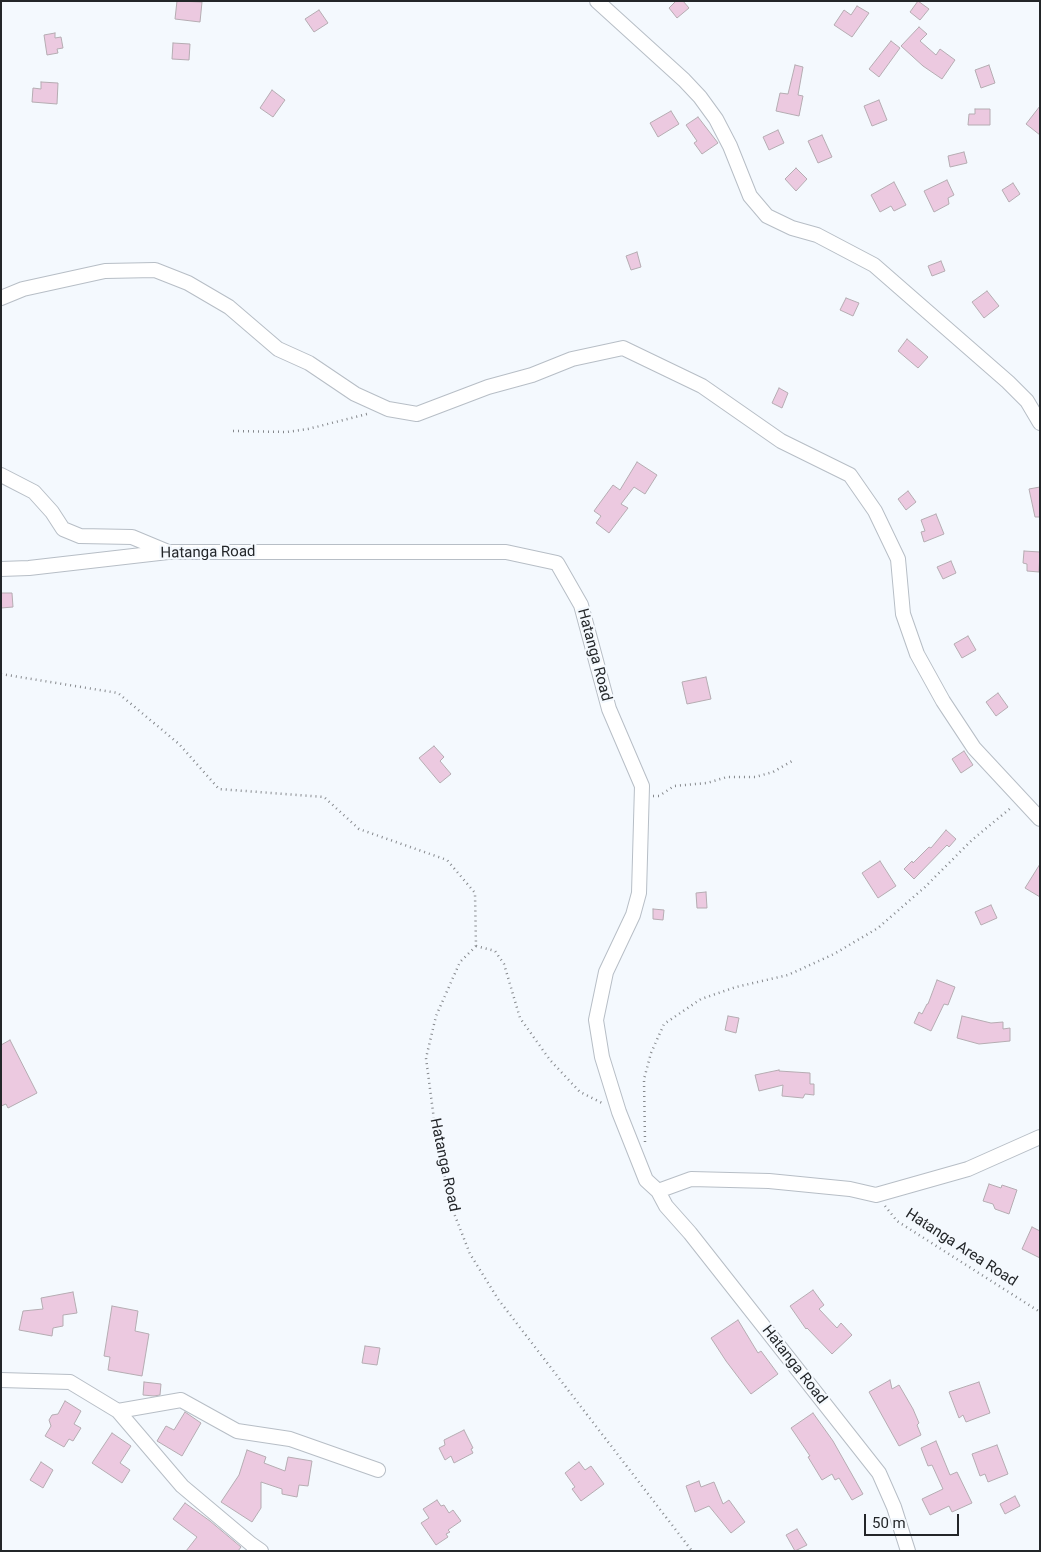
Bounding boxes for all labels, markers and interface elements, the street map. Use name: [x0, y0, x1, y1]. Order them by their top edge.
street label: Hatanga Road: [160, 543, 256, 563]
street label: Hatanga Road: [573, 607, 615, 703]
street label: Hatanga Road: [425, 1117, 463, 1213]
street label: Hatanga Area Road: [902, 1205, 1020, 1291]
street label: Hatanga Road: [758, 1322, 830, 1408]
scale bar: [866, 1504, 961, 1536]
text: 50 m: [872, 1514, 906, 1532]

